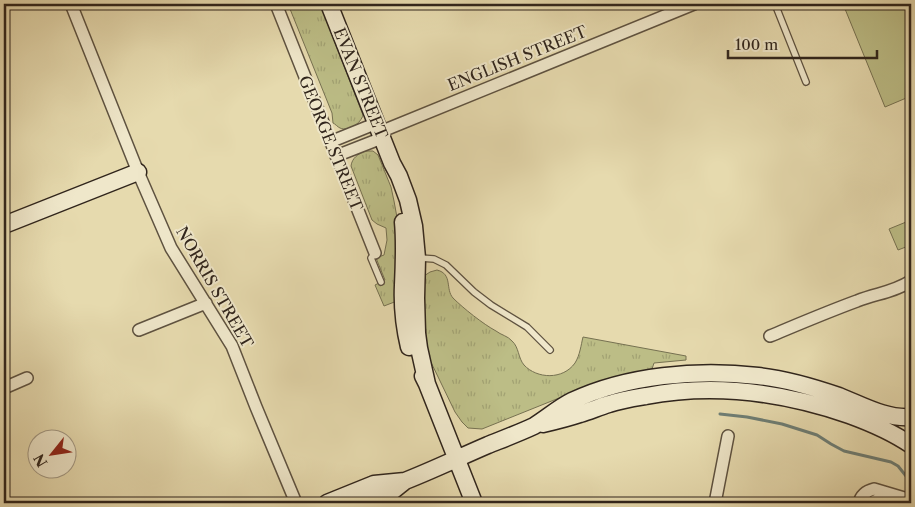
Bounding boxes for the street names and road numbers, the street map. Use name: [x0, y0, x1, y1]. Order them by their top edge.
street label: ENGLISH STREET: [444, 21, 590, 95]
street label: EVAN STREET: [330, 25, 392, 141]
street label: GEORGE STREET: [295, 72, 367, 214]
street label: NORRIS STREET: [172, 223, 258, 351]

